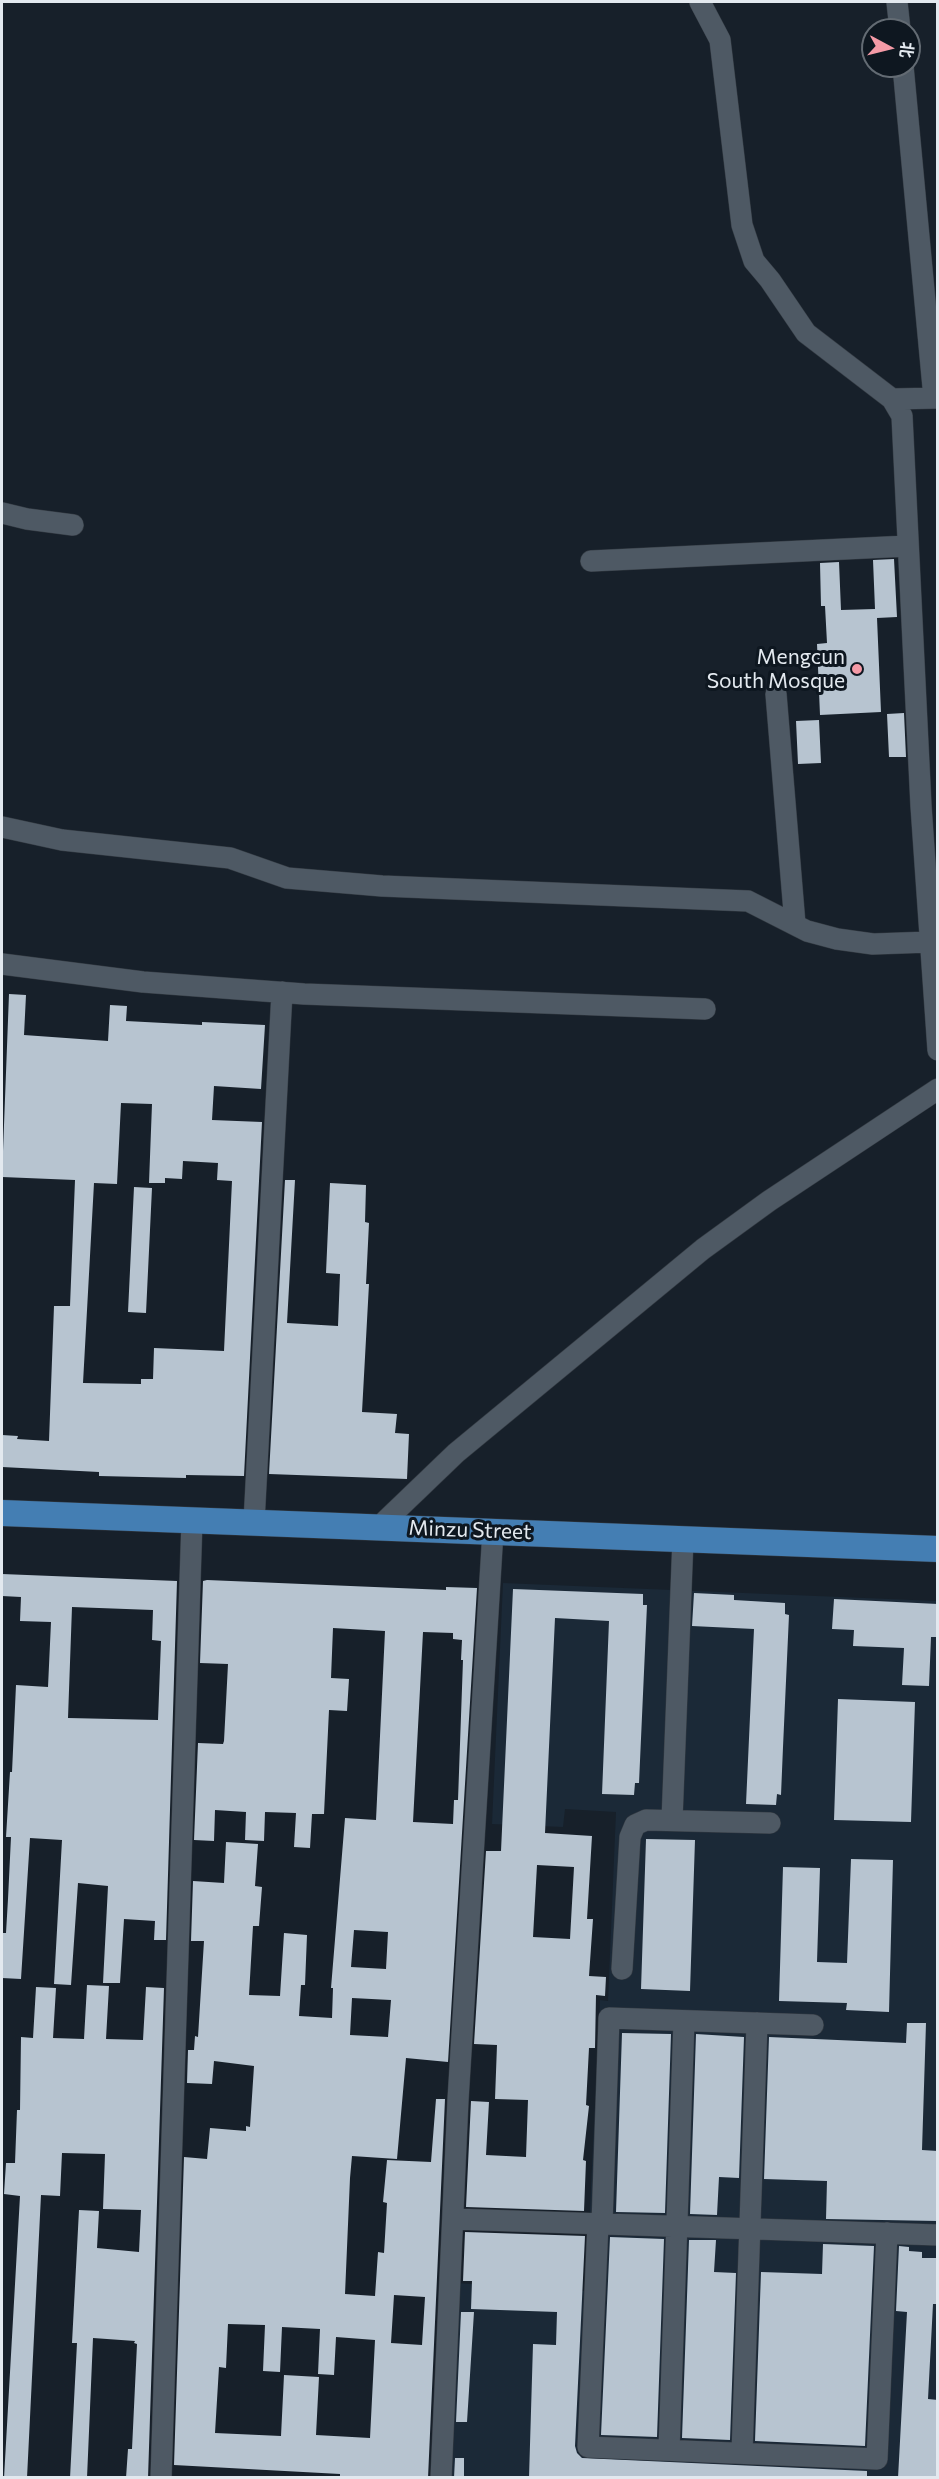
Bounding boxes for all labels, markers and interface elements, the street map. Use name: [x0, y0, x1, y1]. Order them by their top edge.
north arrow: [861, 18, 921, 78]
text: 北: [897, 41, 918, 59]
place label: Mengcun South Mosque: [707, 644, 845, 694]
marker: Mengcun South Mosque: [850, 662, 864, 676]
street label: Minzu Street: [408, 1515, 532, 1545]

